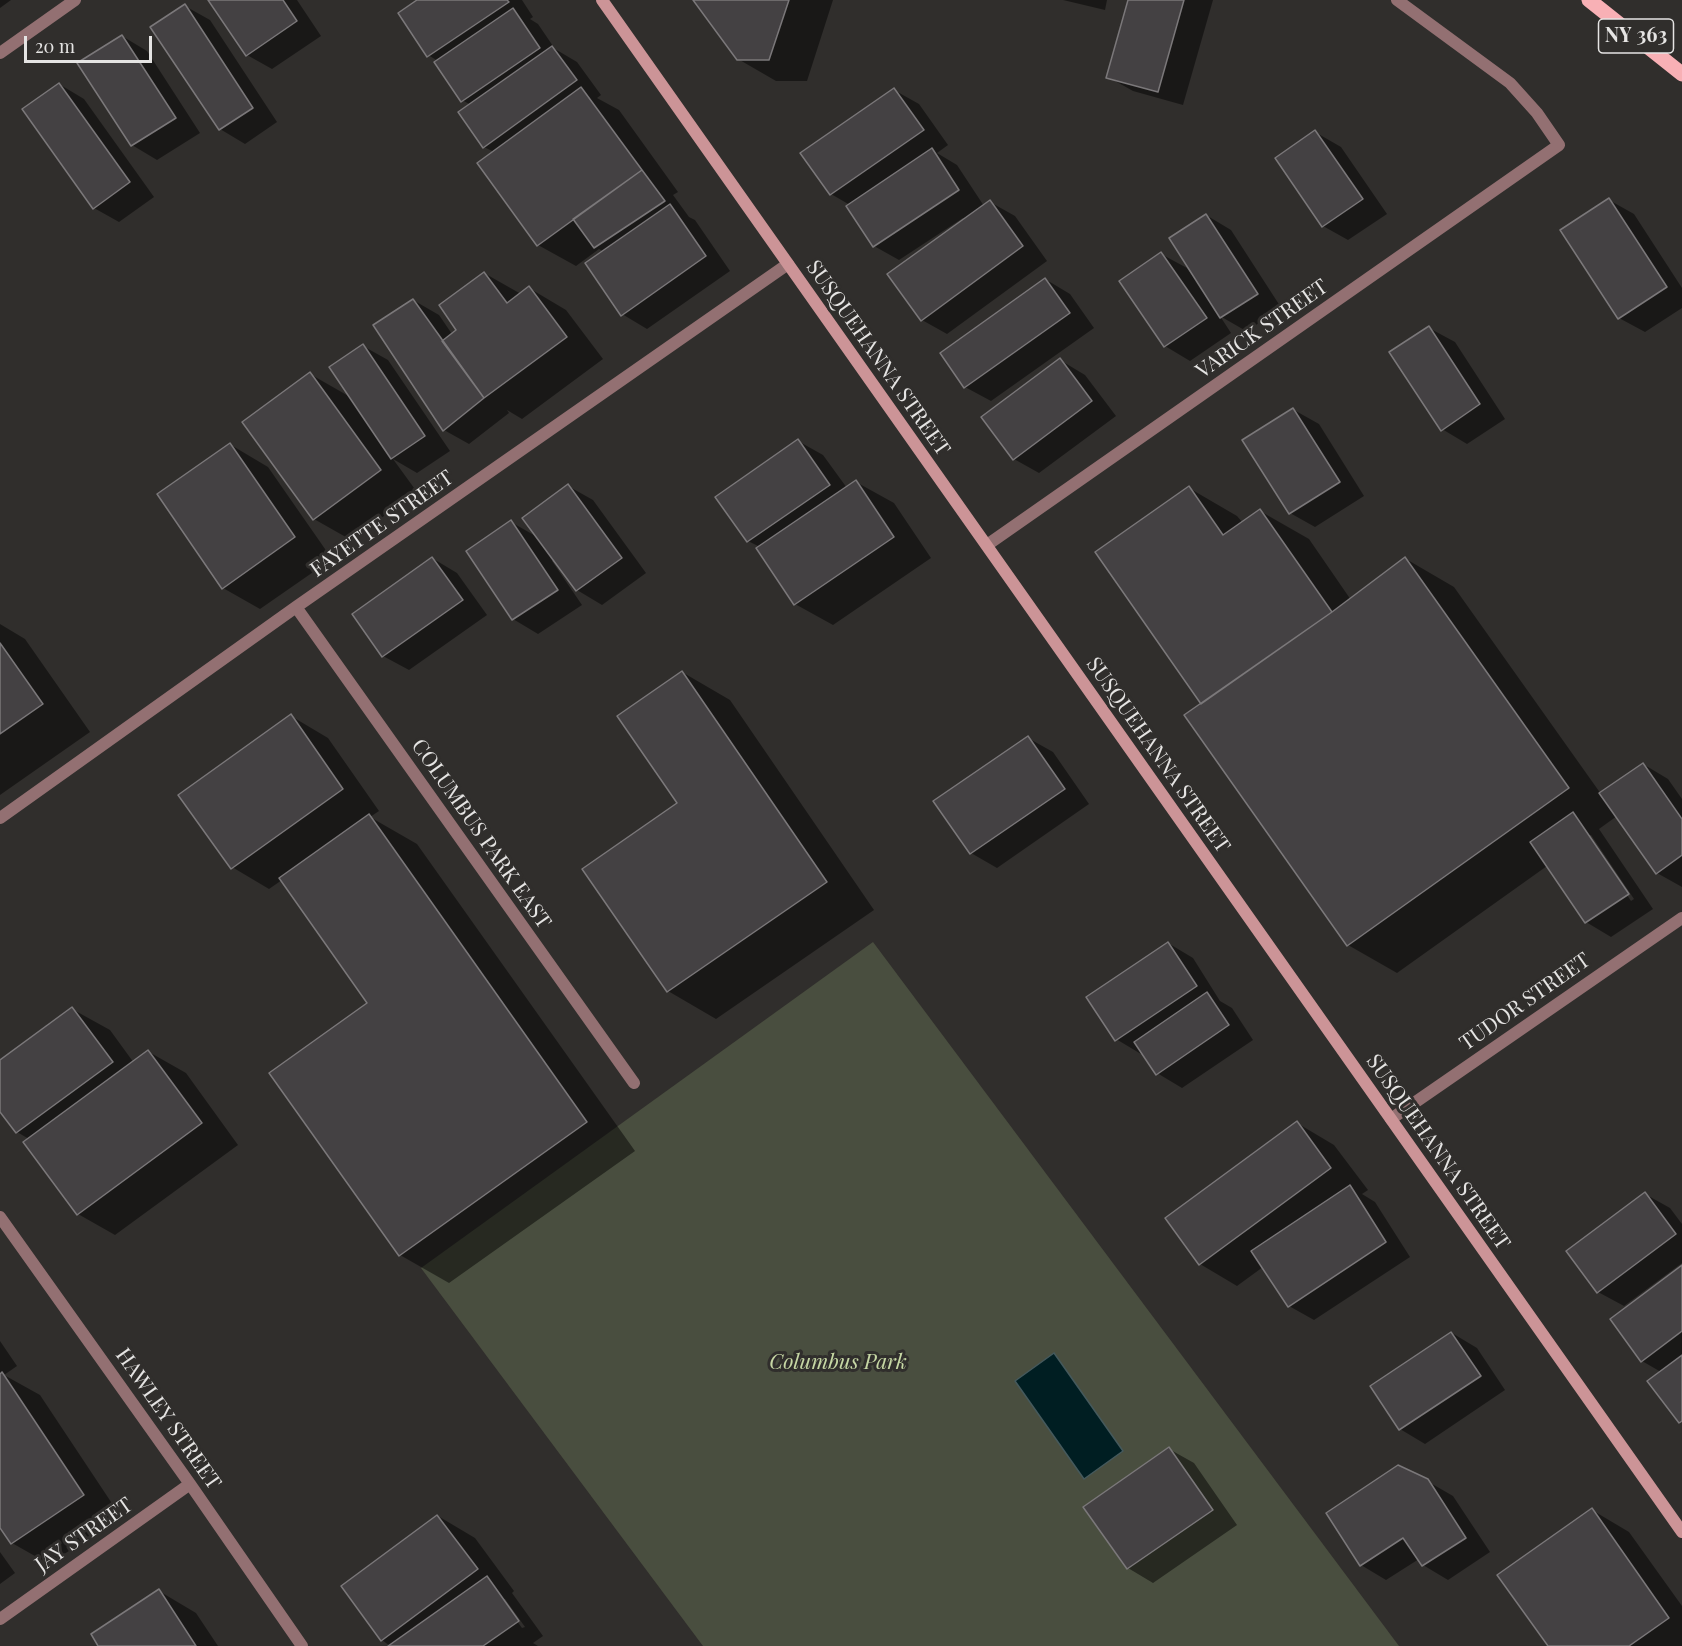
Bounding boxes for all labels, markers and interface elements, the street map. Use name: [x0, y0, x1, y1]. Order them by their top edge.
road number: NY 363: [1598, 19, 1674, 53]
scale bar: [27, 24, 154, 62]
text: 20 m: [35, 34, 75, 58]
street label: SUSQUEHANNA STREET: [801, 255, 955, 461]
street label: VARICK STREET: [1191, 274, 1333, 384]
street label: FAYETTE STREET: [306, 465, 458, 583]
street label: SUSQUEHANNA STREET: [1081, 652, 1235, 858]
street label: COLUMBUS PARK EAST: [406, 734, 556, 934]
street label: TUDOR STREET: [1455, 948, 1595, 1056]
street label: SUSQUEHANNA STREET: [1361, 1049, 1515, 1255]
street label: HAWLEY STREET: [110, 1344, 226, 1494]
park label: Columbus Park: [769, 1349, 907, 1375]
street label: JAY STREET: [30, 1492, 138, 1578]

